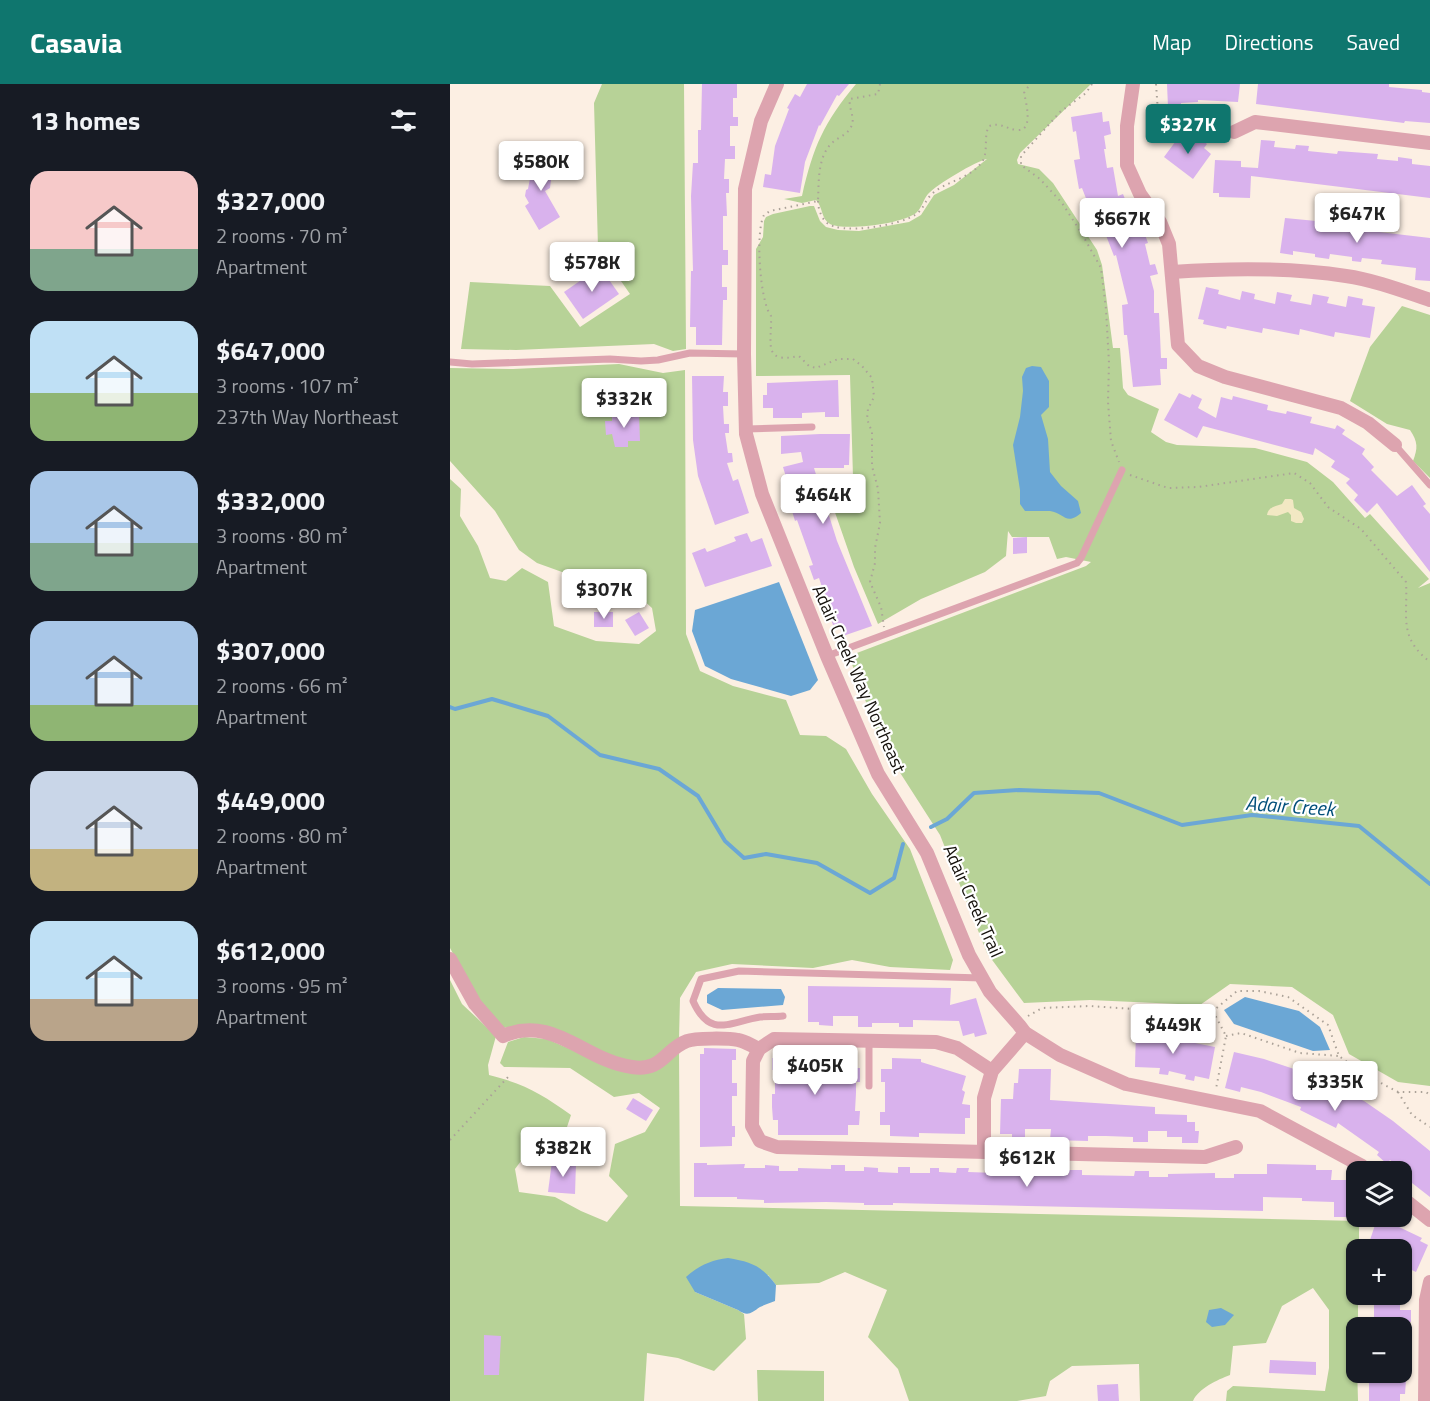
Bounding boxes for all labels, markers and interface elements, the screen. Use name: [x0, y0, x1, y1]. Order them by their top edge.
text: Casavia: [30, 21, 122, 64]
text: Map: [1152, 26, 1192, 58]
text: Directions: [1225, 26, 1314, 58]
text: Saved: [1347, 26, 1400, 58]
text: 13 homes: [30, 101, 140, 140]
icon: filters: [387, 104, 420, 137]
pin: $327K: [1146, 104, 1230, 155]
text: $327K: [1160, 108, 1216, 139]
pin: $580K: [499, 141, 583, 192]
text: $580K: [513, 145, 569, 176]
text: $327,000: [216, 181, 325, 220]
pin: $647K: [1315, 193, 1399, 244]
icon: home: [78, 195, 150, 267]
text: $647K: [1329, 197, 1385, 228]
pin: $667K: [1080, 198, 1164, 249]
text: $667K: [1094, 202, 1150, 233]
text: 2 rooms · 70 m²: [216, 220, 348, 251]
pin: $578K: [550, 242, 634, 293]
text: $578K: [564, 246, 620, 277]
text: Apartment: [216, 251, 307, 282]
text: $647,000: [216, 331, 325, 370]
icon: home: [78, 345, 150, 417]
text: 3 rooms · 107 m²: [216, 370, 359, 401]
pin: $332K: [582, 378, 666, 429]
text: $332K: [596, 382, 652, 413]
text: 237th Way Northeast: [216, 401, 398, 432]
pin: $464K: [781, 474, 865, 525]
text: $464K: [795, 478, 851, 509]
text: $332,000: [216, 481, 325, 520]
icon: home: [78, 495, 150, 567]
text: 3 rooms · 80 m²: [216, 520, 348, 551]
text: Apartment: [216, 551, 307, 582]
pin: $307K: [562, 569, 646, 620]
text: $307K: [576, 573, 632, 604]
street label: Adair Creek Way Northeast: [806, 580, 913, 778]
text: $307,000: [216, 631, 325, 670]
icon: home: [78, 645, 150, 717]
text: 2 rooms · 66 m²: [216, 670, 348, 701]
text: Apartment: [216, 701, 307, 732]
text: $449,000: [216, 781, 325, 820]
water label: Adair Creek: [1244, 787, 1338, 824]
icon: home: [78, 795, 150, 867]
text: 2 rooms · 80 m²: [216, 820, 348, 851]
street label: Adair Creek Trail: [936, 840, 1010, 962]
text: Apartment: [216, 851, 307, 882]
text: $612,000: [216, 931, 325, 970]
icon: home: [78, 945, 150, 1017]
text: 3 rooms · 95 m²: [216, 970, 348, 1001]
text: Apartment: [216, 1001, 307, 1032]
pin: $449K: [1131, 1004, 1215, 1055]
text: $449K: [1145, 1008, 1201, 1039]
pin: $405K: [773, 1045, 857, 1096]
text: $405K: [787, 1049, 843, 1080]
pin: $335K: [1293, 1061, 1377, 1112]
text: $335K: [1307, 1065, 1363, 1096]
pin: $382K: [521, 1127, 605, 1178]
text: $382K: [535, 1131, 591, 1162]
pin: $612K: [985, 1137, 1069, 1188]
text: $612K: [999, 1141, 1055, 1172]
map controls: [1346, 1161, 1412, 1383]
button: layers: [1346, 1161, 1412, 1227]
button: +: [1346, 1239, 1412, 1305]
button: −: [1346, 1317, 1412, 1383]

